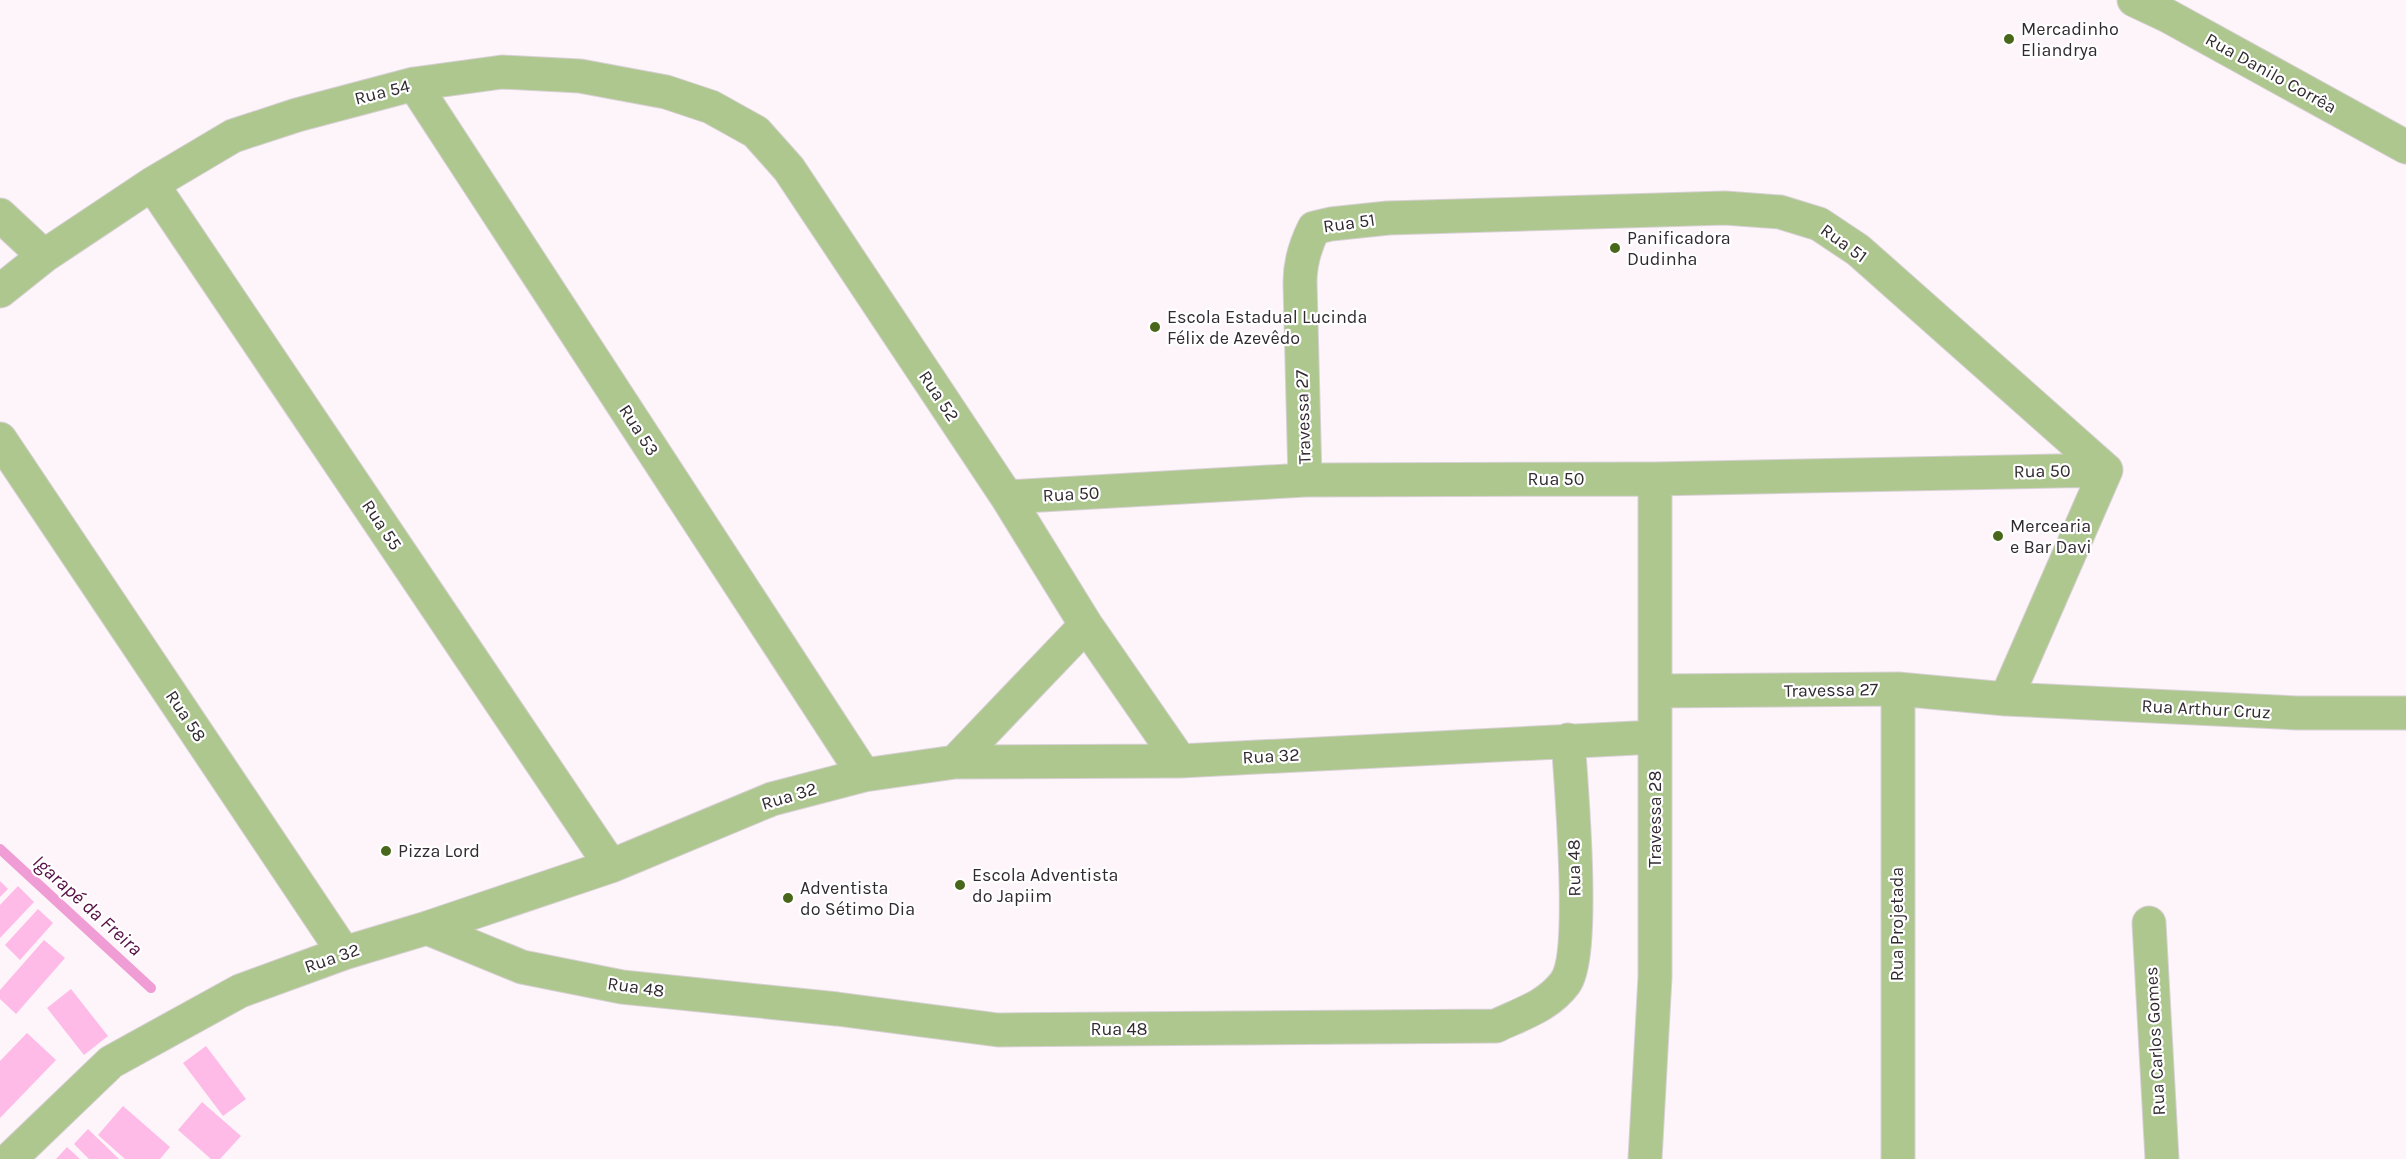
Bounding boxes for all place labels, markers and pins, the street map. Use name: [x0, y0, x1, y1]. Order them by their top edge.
place label: Mercadinho Eliandrya: [2021, 18, 2119, 61]
marker: Mercadinho Eliandrya: [2002, 32, 2016, 46]
place label: Panificadora Dudinha: [1627, 227, 1731, 270]
marker: Panificadora Dudinha: [1608, 241, 1622, 255]
place label: Escola Estadual Lucinda Félix de Azevêdo: [1167, 306, 1367, 349]
marker: Escola Estadual Lucinda Félix de Azevêdo: [1148, 320, 1162, 334]
place label: Mercearia e Bar Davi: [2010, 515, 2092, 558]
marker: Mercearia e Bar Davi: [1991, 529, 2005, 543]
place label: Pizza Lord: [398, 840, 480, 862]
marker: Pizza Lord: [379, 844, 393, 858]
place label: Escola Adventista do Japiim: [972, 864, 1118, 907]
place label: Adventista do Sétimo Dia: [800, 877, 915, 920]
marker: Escola Adventista do Japiim: [953, 878, 967, 892]
marker: Adventista do Sétimo Dia: [781, 891, 795, 905]

